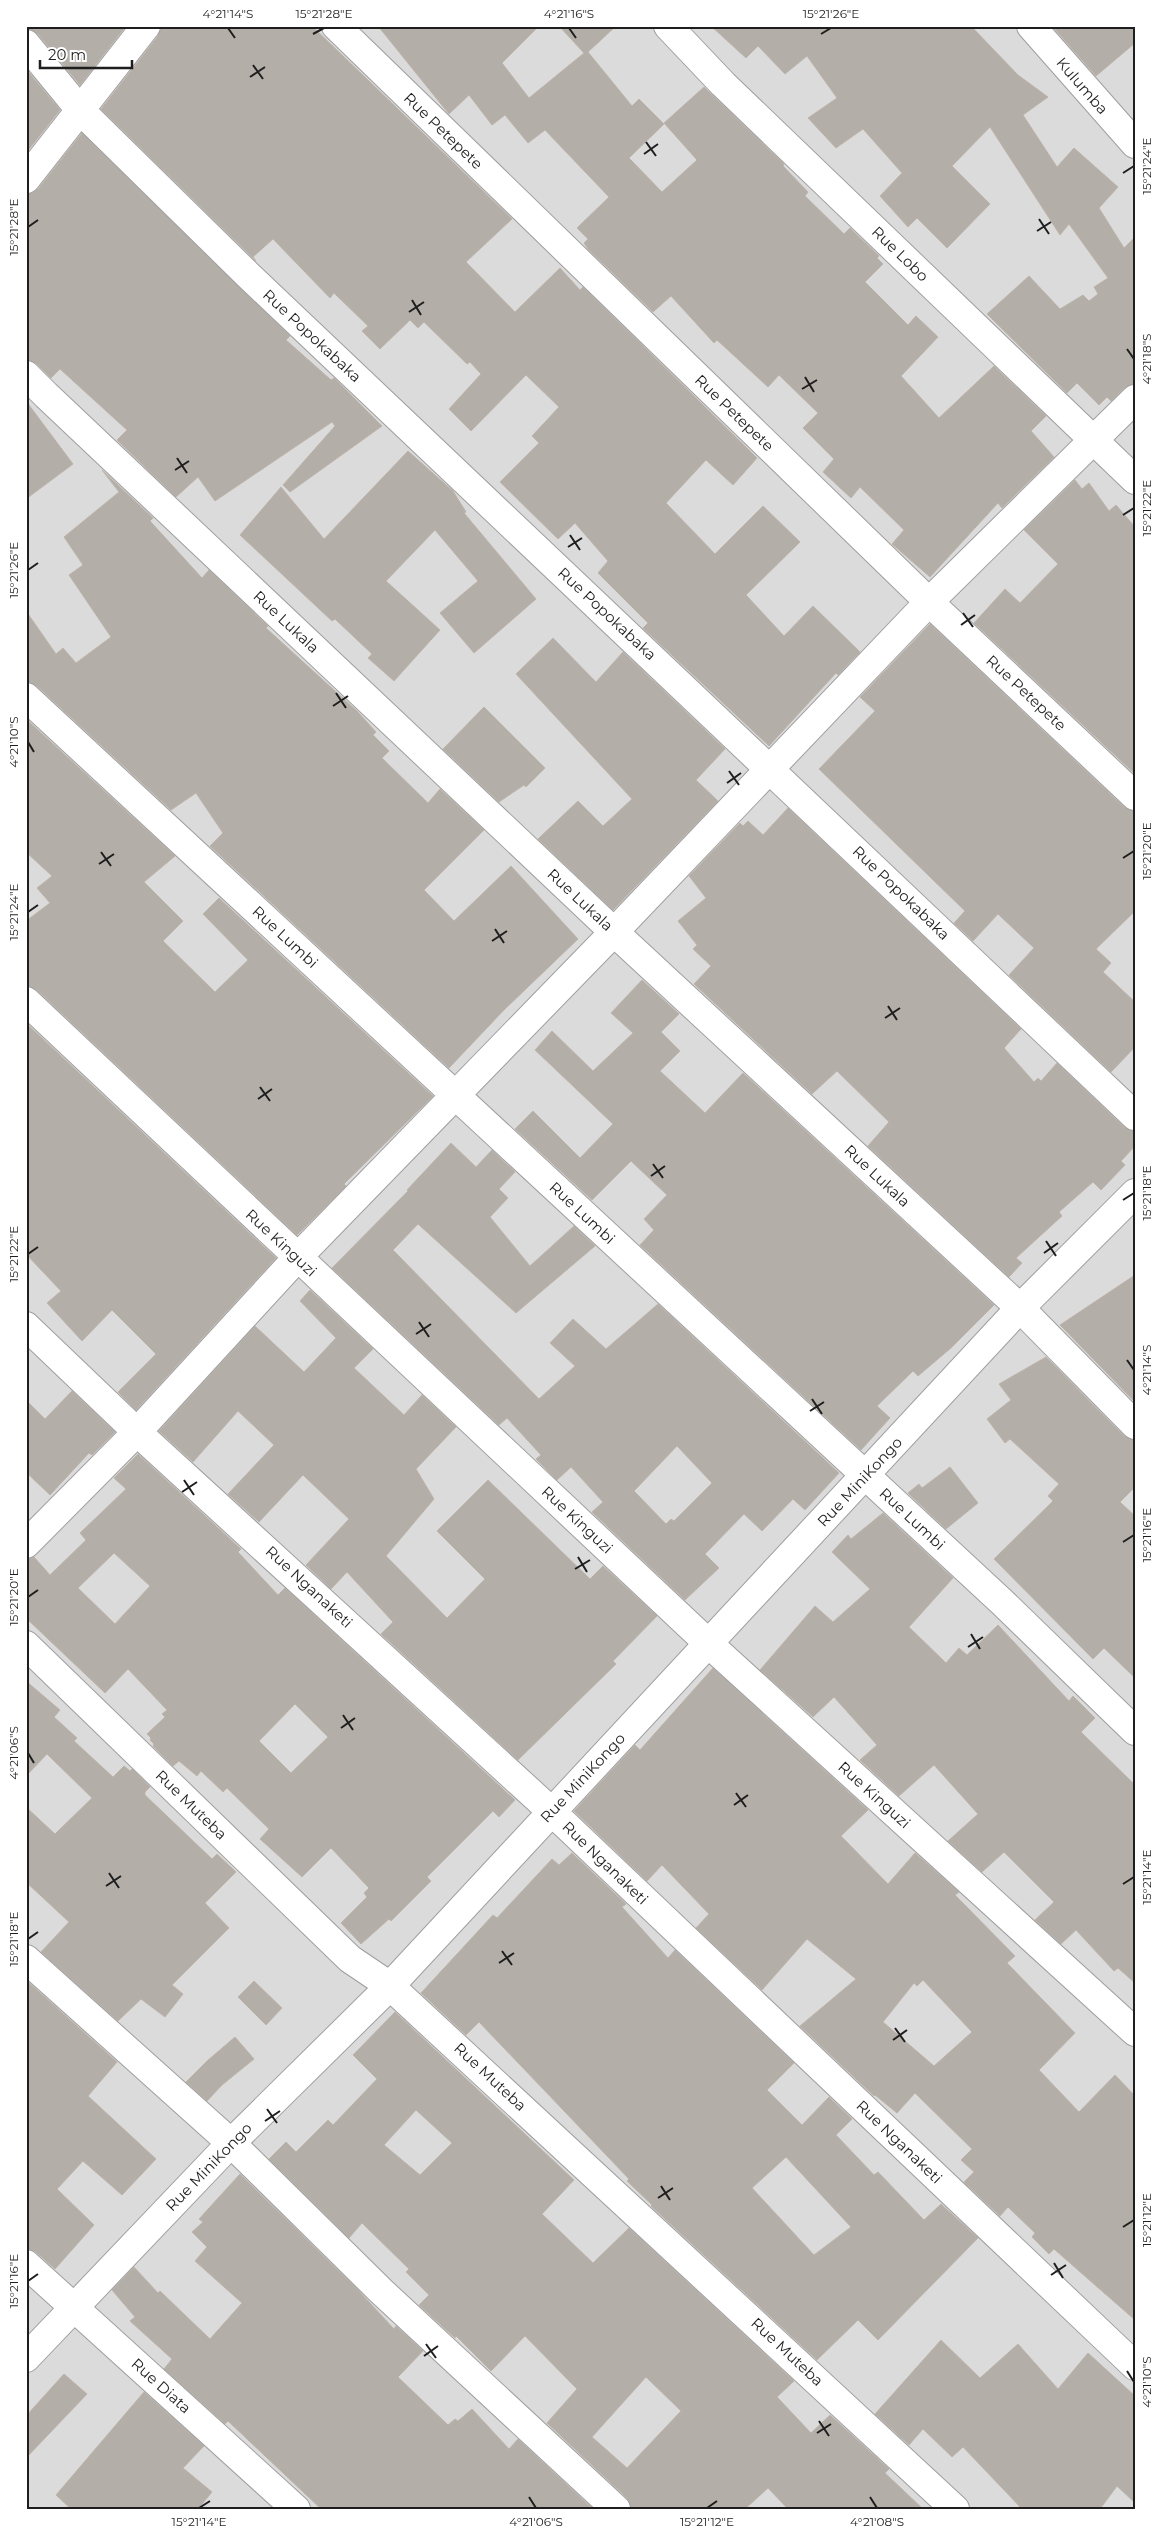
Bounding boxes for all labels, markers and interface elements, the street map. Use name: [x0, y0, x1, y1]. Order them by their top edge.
text: 4°21'14"S: [203, 6, 253, 21]
text: 15°21'28"E: [295, 6, 353, 21]
text: 4°21'16"S: [544, 6, 594, 21]
text: 15°21'26"E: [803, 6, 859, 21]
scale bar: [40, 38, 132, 70]
text: 20 m: [48, 45, 86, 64]
street label: Kulumba: [1052, 53, 1112, 118]
street label: Rue Petepete: [400, 88, 487, 173]
text: 15°21'24"E: [1139, 138, 1154, 194]
text: 15°21'28"E: [6, 198, 21, 256]
street label: Rue Lobo: [868, 222, 933, 285]
street label: Rue Popokabaka: [259, 285, 366, 386]
text: 4°21'18"S: [1139, 334, 1154, 384]
street label: Rue Petepete: [691, 370, 778, 455]
text: 15°21'22"E: [1139, 480, 1154, 536]
text: 15°21'26"E: [6, 542, 21, 598]
street label: Rue Popokabaka: [554, 563, 661, 664]
street label: Rue Lukala: [249, 586, 323, 657]
street label: Rue Petepete: [982, 651, 1070, 735]
text: 4°21'10"S: [6, 716, 21, 768]
text: 15°21'20"E: [1139, 822, 1154, 880]
street label: Rue Popokabaka: [849, 841, 954, 944]
street label: Rue Lukala: [543, 864, 617, 935]
text: 15°21'24"E: [6, 884, 21, 940]
street label: Rue Lumbi: [249, 901, 322, 972]
street label: Rue Lukala: [840, 1140, 914, 1211]
text: 15°21'18"E: [1139, 1166, 1154, 1221]
street label: Rue Lumbi: [546, 1177, 619, 1248]
street label: Rue Kinguzi: [242, 1205, 321, 1281]
text: 15°21'22"E: [6, 1226, 21, 1282]
text: 4°21'14"S: [1139, 1345, 1154, 1395]
street label: Rue MiniKongo: [813, 1433, 906, 1531]
street label: Rue Kinguzi: [538, 1482, 617, 1558]
street label: Rue Lumbi: [876, 1483, 949, 1554]
text: 15°21'16"E: [1139, 1508, 1154, 1562]
street label: Rue Nganaketi: [262, 1541, 357, 1632]
text: 15°21'20"E: [6, 1568, 21, 1626]
text: 4°21'06"S: [6, 1726, 21, 1780]
street label: Rue MiniKongo: [536, 1729, 629, 1827]
street label: Rue Kinguzi: [834, 1757, 914, 1832]
street label: Rue Muteba: [152, 1766, 231, 1843]
street label: Rue Nganaketi: [558, 1817, 652, 1908]
text: 15°21'14"E: [1139, 1850, 1154, 1904]
text: 15°21'18"E: [6, 1912, 21, 1967]
street label: Rue Muteba: [450, 2038, 531, 2115]
street label: Rue Nganaketi: [852, 2096, 946, 2187]
street label: Rue MiniKongo: [162, 2118, 256, 2215]
text: 15°21'12"E: [1139, 2193, 1154, 2247]
text: 15°21'16"E: [6, 2254, 21, 2308]
street label: Rue Muteba: [747, 2313, 828, 2390]
street label: Rue Diata: [128, 2354, 195, 2417]
text: 4°21'10"S: [1139, 2356, 1154, 2408]
text: 15°21'14"E: [172, 2514, 226, 2529]
text: 4°21'06"S: [509, 2514, 563, 2529]
text: 15°21'12"E: [680, 2514, 734, 2529]
text: 4°21'08"S: [850, 2514, 904, 2529]

